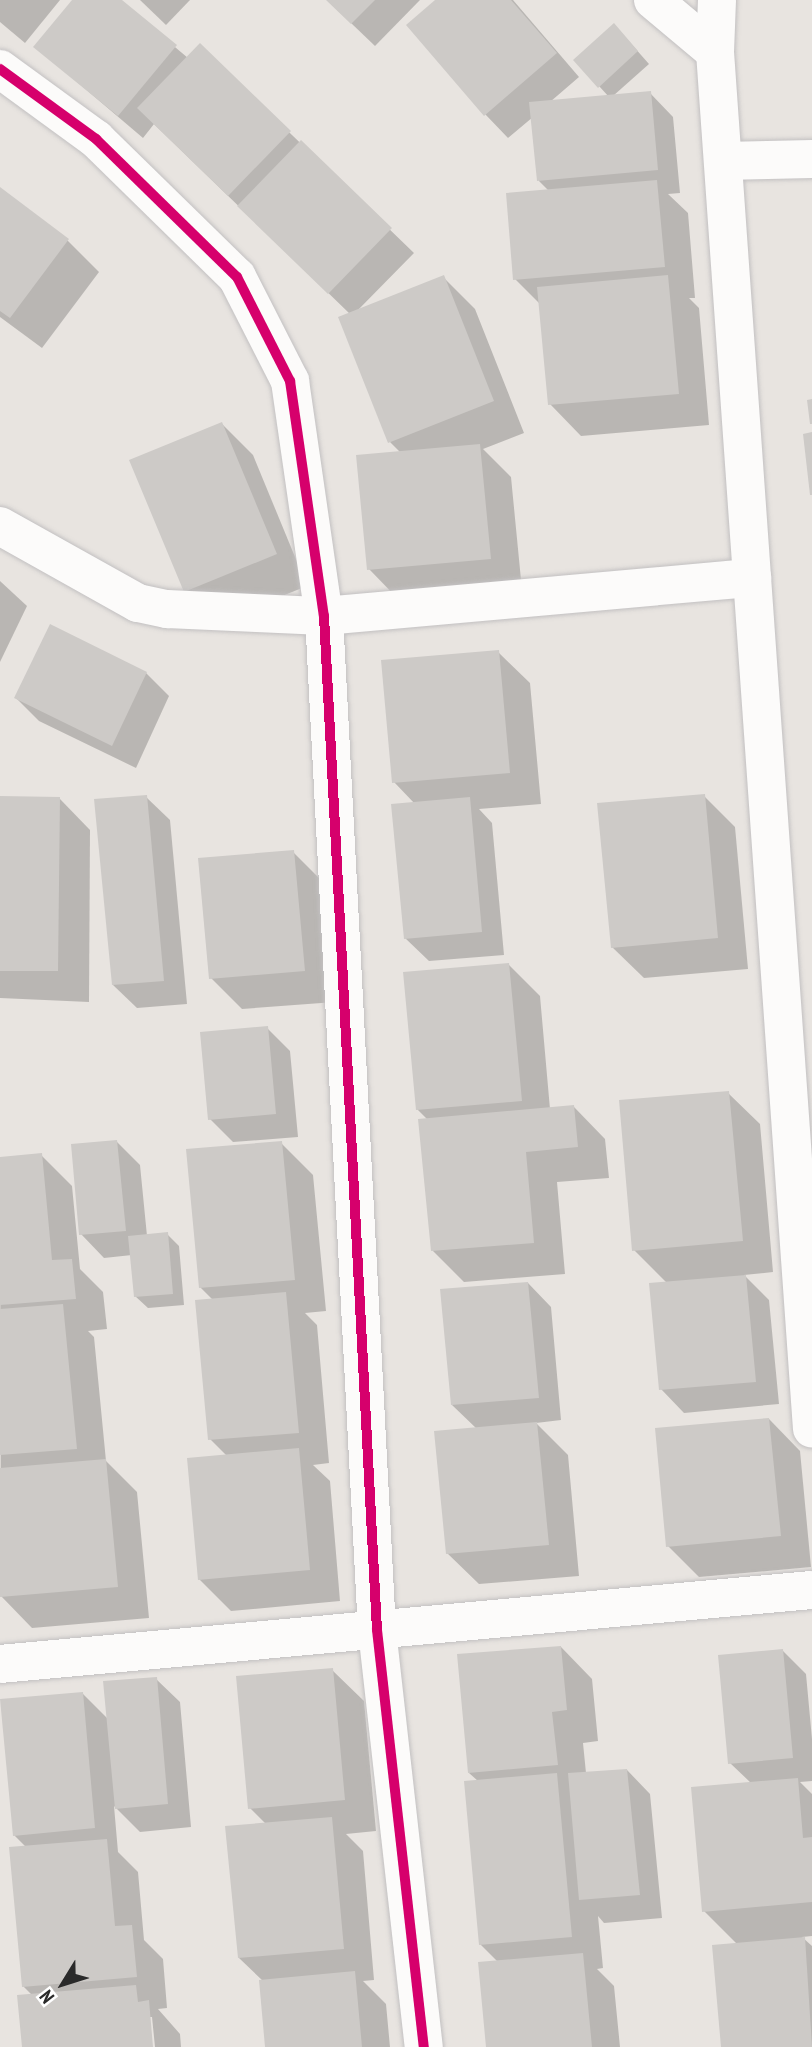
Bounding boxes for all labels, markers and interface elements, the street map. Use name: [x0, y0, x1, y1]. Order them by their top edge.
north arrow: [28, 1949, 98, 2019]
text: N: [34, 1986, 59, 2008]

